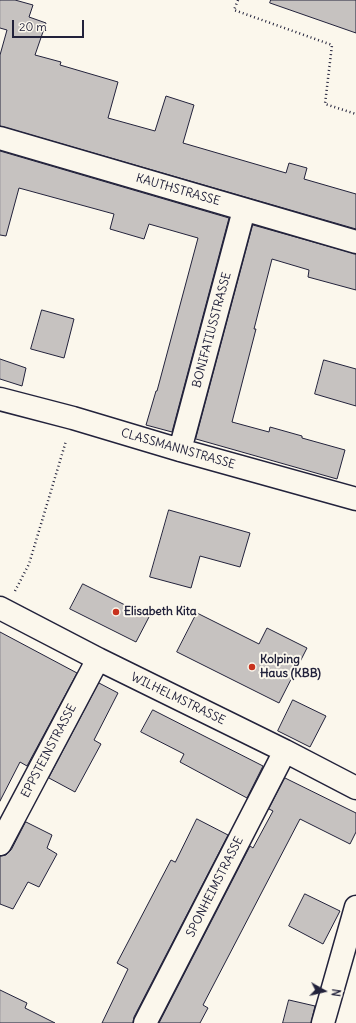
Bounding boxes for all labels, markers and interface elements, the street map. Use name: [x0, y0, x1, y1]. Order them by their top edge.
scale bar: [14, 12, 86, 38]
text: 20 m: [19, 19, 47, 34]
street label: KAUTHSTRASSE: [134, 171, 222, 209]
street label: BONIFATIUSSTRASSE: [190, 271, 234, 389]
street label: CLASSMANNSTRASSE: [119, 426, 237, 472]
place label: Elisabeth Kita: [124, 605, 197, 619]
marker: Elisabeth Kita: [111, 607, 121, 617]
place label: Kolping Haus (KBB): [260, 653, 321, 681]
marker: Kolping Haus (KBB): [247, 662, 257, 672]
street label: WILHELMSTRASSE: [128, 670, 228, 728]
street label: EPPSTEINSTRASSE: [18, 702, 80, 800]
street label: SPONHEIMSTRASSE: [183, 834, 247, 940]
north arrow: [304, 971, 344, 1011]
text: N: [328, 988, 343, 997]

